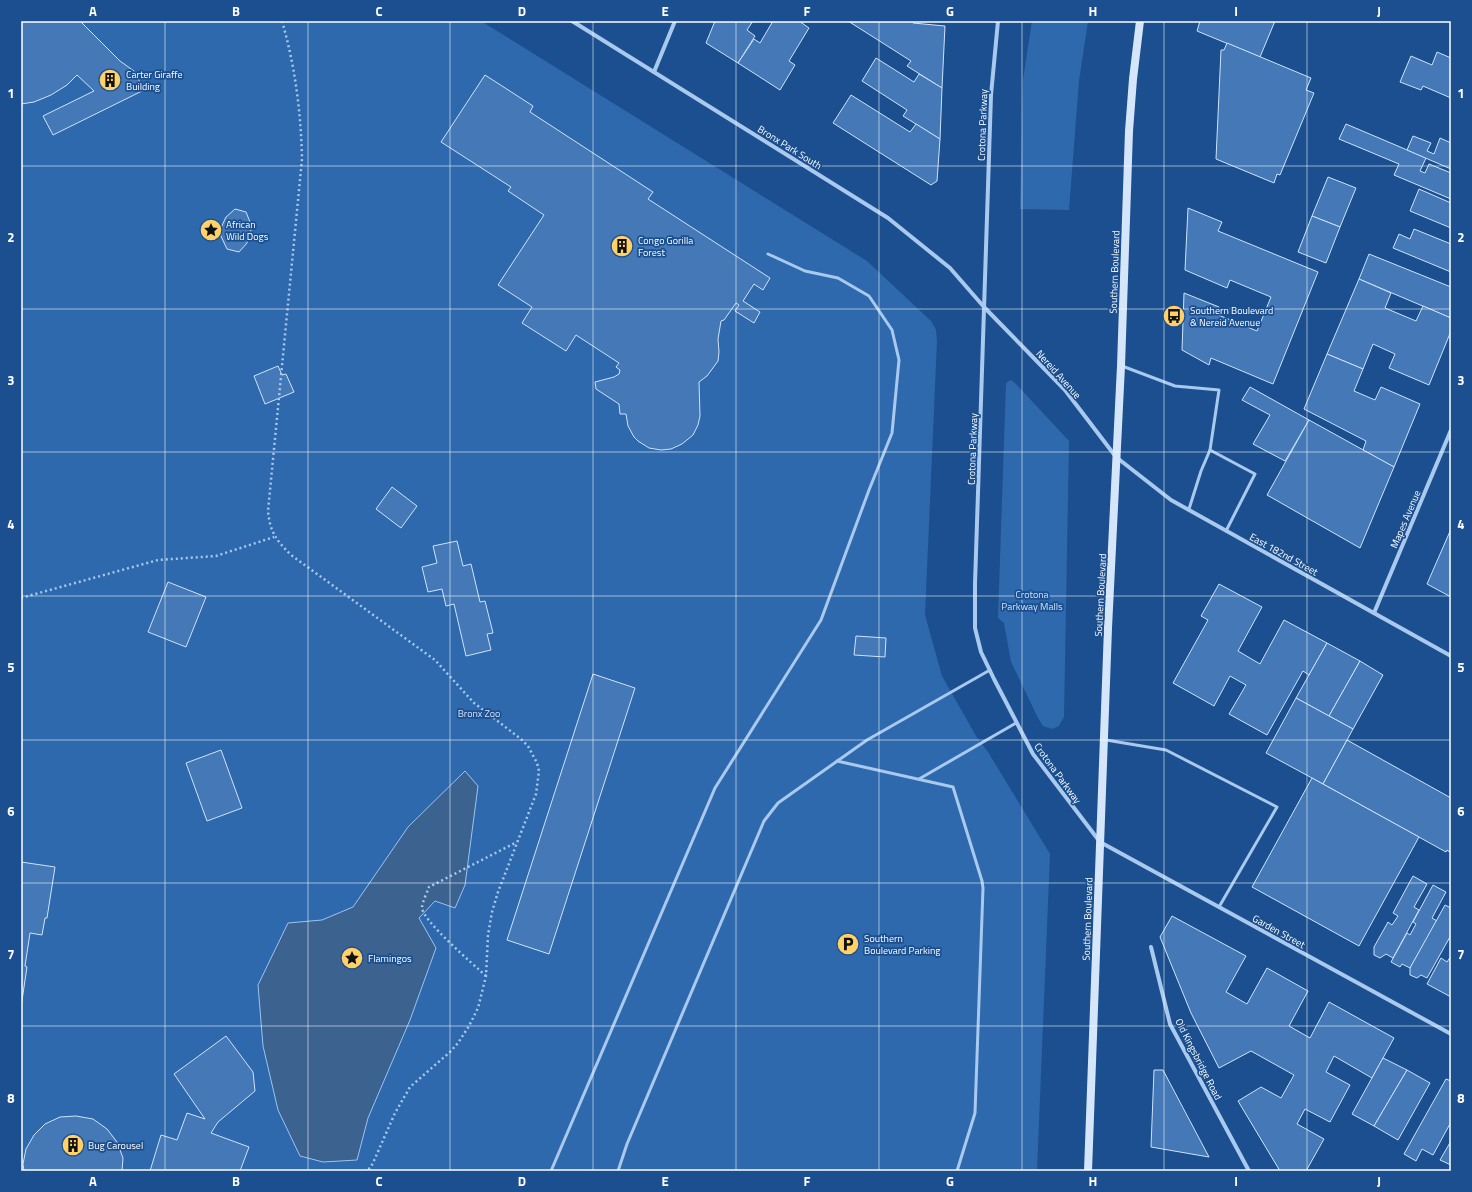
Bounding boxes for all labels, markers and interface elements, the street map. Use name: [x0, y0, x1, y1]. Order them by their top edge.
text: A: [89, 1, 97, 21]
text: B: [232, 1, 240, 21]
text: C: [375, 1, 383, 21]
text: D: [518, 1, 526, 21]
text: E: [661, 1, 669, 21]
text: F: [804, 1, 811, 21]
text: G: [946, 1, 954, 21]
text: H: [1089, 1, 1097, 21]
text: I: [1234, 1, 1238, 21]
text: J: [1377, 1, 1381, 21]
building icon: Carter Giraffe Building: [97, 67, 123, 93]
place label: Carter Giraffe Building: [126, 67, 183, 94]
text: 1: [7, 83, 15, 103]
text: 1: [1457, 83, 1465, 103]
street label: Crotona Parkway: [974, 89, 991, 161]
street label: Bronx Park South: [755, 122, 825, 173]
place icon: African Wild Dogs: [198, 217, 224, 243]
place label: African Wild Dogs: [226, 217, 269, 244]
text: 2: [7, 227, 15, 247]
text: 2: [1457, 227, 1465, 247]
street label: Southern Boulevard: [1106, 230, 1123, 314]
building icon: Congo Gorilla Forest: [609, 233, 635, 259]
place label: Congo Gorilla Forest: [638, 233, 693, 260]
bus stop icon: Southern Boulevard & Nereid Avenue: [1161, 303, 1187, 329]
place label: Southern Boulevard & Nereid Avenue: [1190, 303, 1273, 330]
street label: Nereid Avenue: [1033, 347, 1085, 402]
text: 3: [7, 370, 15, 390]
text: 3: [1457, 370, 1465, 390]
street label: Crotona Parkway: [964, 413, 981, 485]
street label: Mapes Avenue: [1386, 488, 1424, 551]
text: 4: [7, 514, 15, 534]
text: 4: [1457, 514, 1465, 534]
street label: East 182nd Street: [1247, 529, 1321, 580]
street label: Southern Boulevard: [1091, 553, 1110, 637]
park label: Crotona Parkway Malls: [1001, 587, 1063, 614]
text: 5: [7, 657, 15, 677]
text: 5: [1457, 657, 1465, 677]
park label: Bronx Zoo: [458, 706, 500, 721]
street label: Crotona Parkway: [1030, 740, 1085, 807]
text: 6: [7, 801, 15, 821]
text: 6: [1457, 801, 1465, 821]
street label: Southern Boulevard: [1079, 877, 1096, 961]
street label: Garden Street: [1250, 911, 1308, 952]
parking icon: Southern Boulevard Parking: [835, 931, 861, 957]
place label: Southern Boulevard Parking: [864, 931, 940, 958]
text: 7: [7, 944, 15, 964]
text: 7: [1457, 944, 1465, 964]
place icon: Flamingos: [339, 945, 365, 971]
place label: Flamingos: [368, 951, 412, 966]
street label: Old Kingsbridge Road: [1172, 1016, 1226, 1103]
text: 8: [7, 1088, 15, 1108]
text: 8: [1457, 1088, 1465, 1108]
building icon: Bug Carousel: [60, 1132, 86, 1158]
place label: Bug Carousel: [88, 1138, 143, 1153]
text: A: [89, 1171, 97, 1191]
text: B: [232, 1171, 240, 1191]
text: C: [375, 1171, 383, 1191]
text: D: [518, 1171, 526, 1191]
text: E: [661, 1171, 669, 1191]
text: F: [804, 1171, 811, 1191]
text: G: [946, 1171, 954, 1191]
text: H: [1089, 1171, 1097, 1191]
text: I: [1234, 1171, 1238, 1191]
text: J: [1377, 1171, 1381, 1191]

